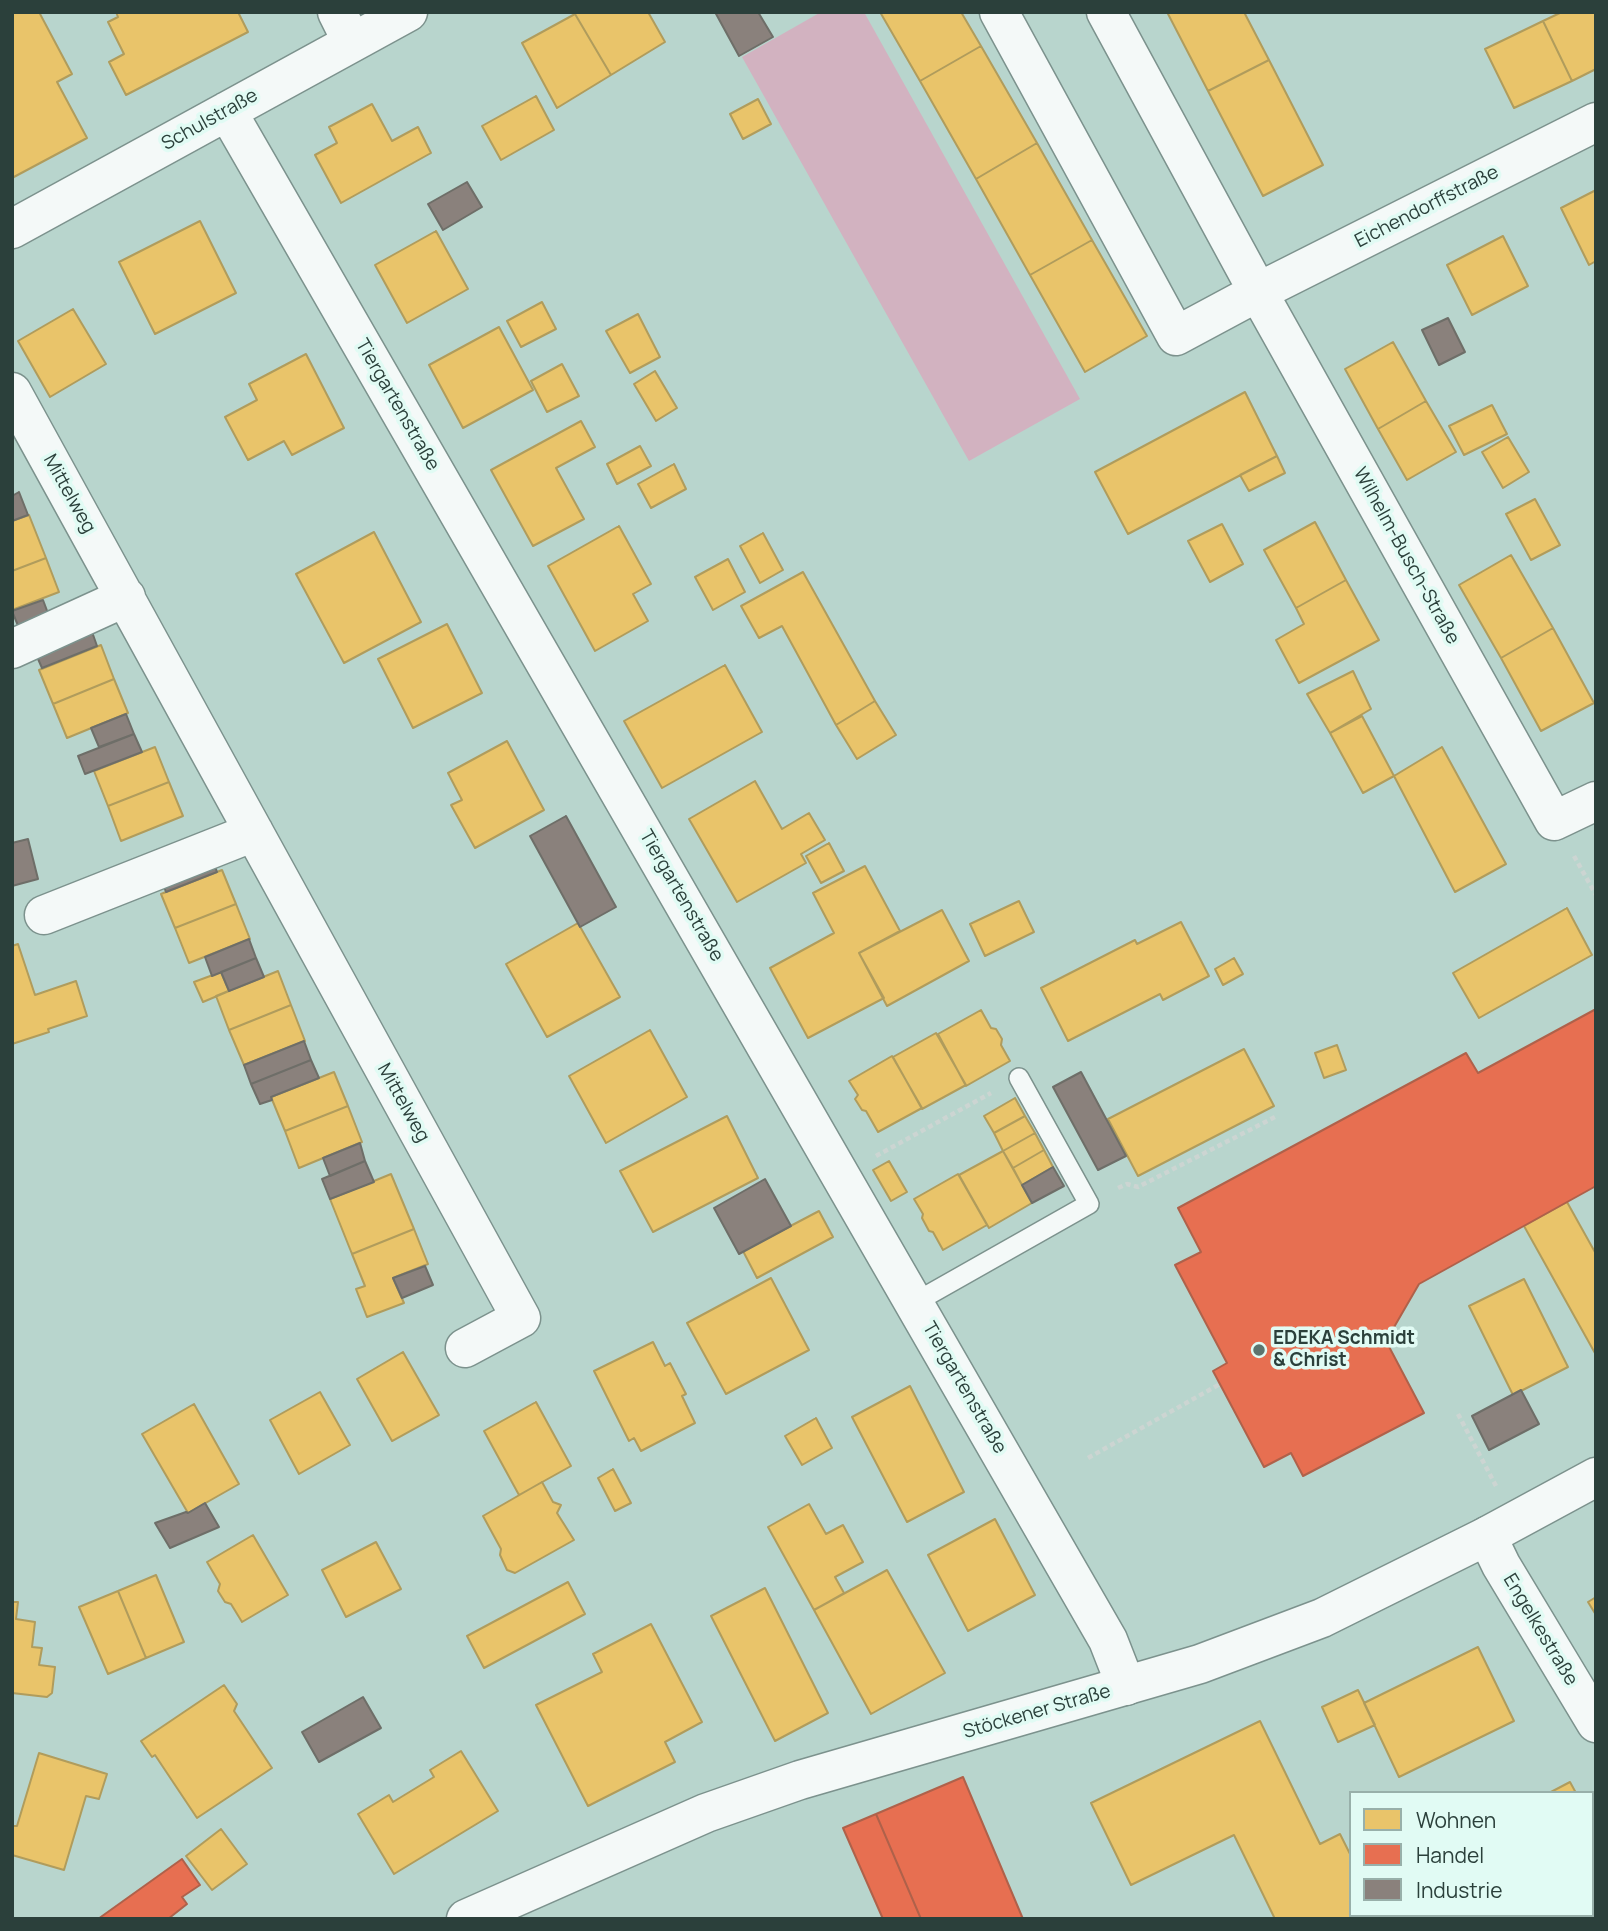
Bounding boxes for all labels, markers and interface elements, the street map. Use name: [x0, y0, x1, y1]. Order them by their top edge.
street label: Schulstraße: [158, 84, 262, 156]
street label: Eichendorffstraße: [1351, 161, 1503, 253]
street label: Tiergartenstraße: [350, 335, 444, 475]
street label: Mittelweg: [38, 451, 100, 537]
street label: Wilhelm-Busch-Straße: [1348, 464, 1464, 648]
street label: Tiergartenstraße: [634, 826, 728, 966]
street label: Mittelweg: [372, 1060, 434, 1146]
street label: Tiergartenstraße: [917, 1318, 1011, 1458]
place label: EDEKA Schmidt & Christ: [1273, 1328, 1415, 1372]
marker: EDEKA Schmidt & Christ: [1251, 1342, 1267, 1358]
street label: Engelkestraße: [1498, 1570, 1582, 1690]
street label: Stöckener Straße: [961, 1680, 1113, 1744]
legend: [1349, 1791, 1594, 1917]
text: Wohnen: [1416, 1806, 1496, 1834]
text: Handel: [1416, 1841, 1484, 1869]
text: Industrie: [1416, 1876, 1502, 1904]

